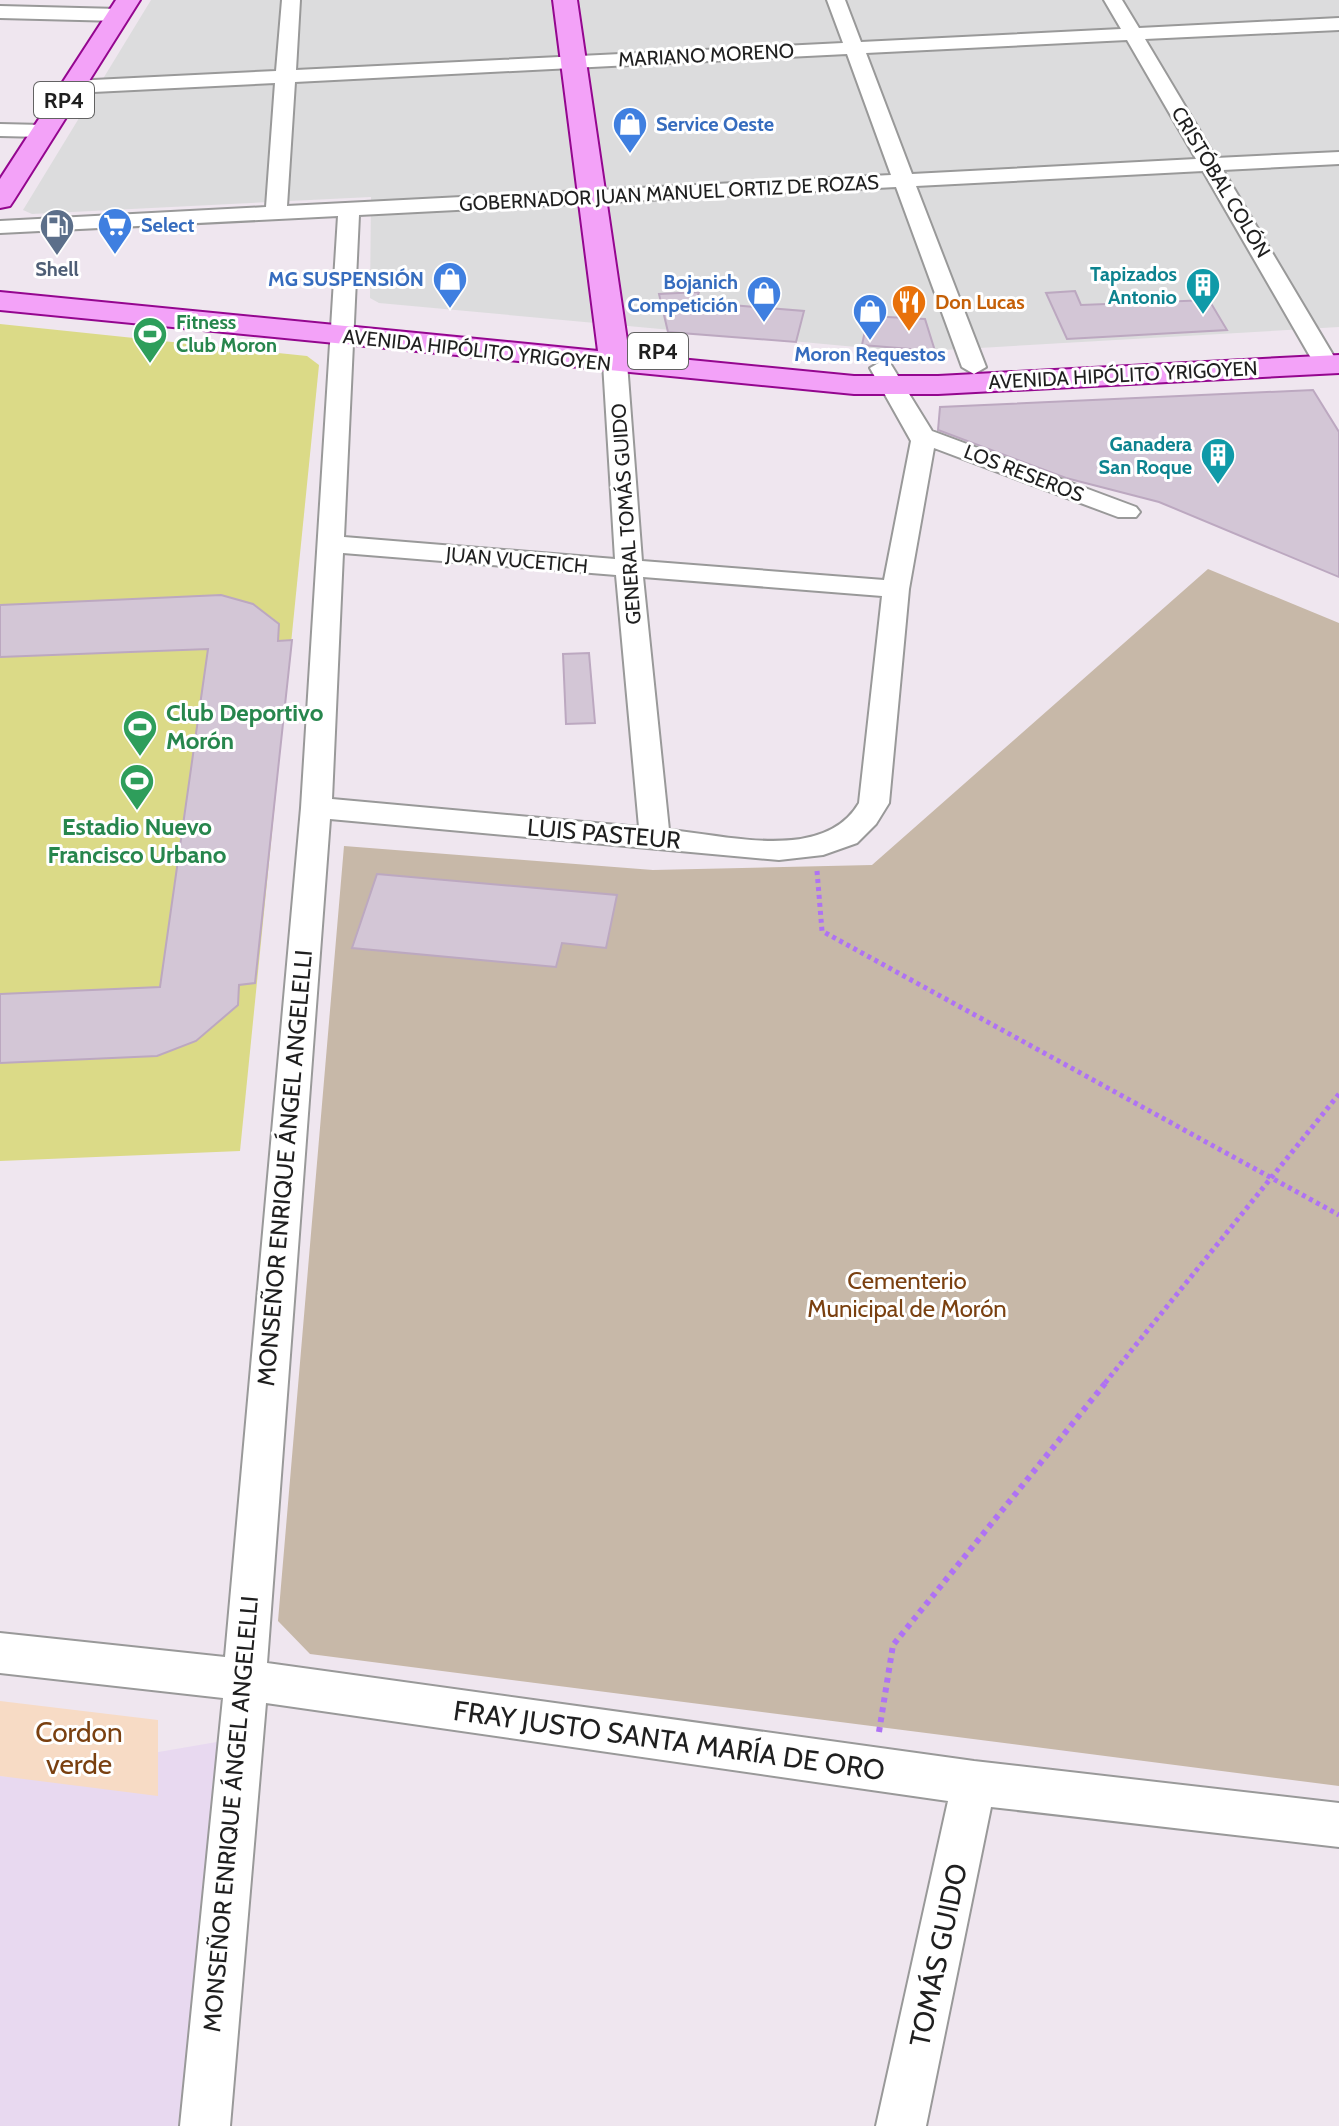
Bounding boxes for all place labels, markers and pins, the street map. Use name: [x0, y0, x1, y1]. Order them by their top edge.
shop icon: Service Oeste: [611, 105, 649, 155]
place label: Service Oeste: [656, 112, 774, 136]
supermarket icon: Select: [96, 206, 134, 256]
fuel station icon: Shell: [38, 207, 76, 257]
place label: Select: [141, 213, 194, 237]
place label: Shell: [35, 257, 79, 281]
shop icon: MG SUSPENSIÓN: [431, 260, 469, 310]
place label: Tapizados Antonio: [1090, 262, 1177, 309]
building icon: Tapizados Antonio: [1184, 266, 1222, 316]
place label: MG SUSPENSIÓN: [268, 267, 424, 291]
place label: Bojanich Competición: [627, 270, 738, 317]
shop icon: Bojanich Competición: [745, 274, 783, 324]
restaurant icon: Don Lucas: [890, 283, 928, 333]
place label: Don Lucas: [935, 290, 1025, 314]
shop icon: Moron Requestos: [851, 292, 889, 342]
place label: Fitness Club Moron: [176, 310, 277, 357]
sports icon: Fitness Club Moron: [131, 315, 169, 365]
place label: Moron Requestos: [794, 342, 946, 366]
place label: Ganadera San Roque: [1099, 432, 1192, 479]
building icon: Ganadera San Roque: [1199, 436, 1237, 486]
place label: Club Deportivo Morón: [166, 698, 324, 755]
sports icon: Club Deportivo Morón: [121, 708, 159, 758]
sports icon: Estadio Nuevo Francisco Urbano: [118, 762, 156, 812]
place label: Estadio Nuevo Francisco Urbano: [48, 812, 227, 869]

